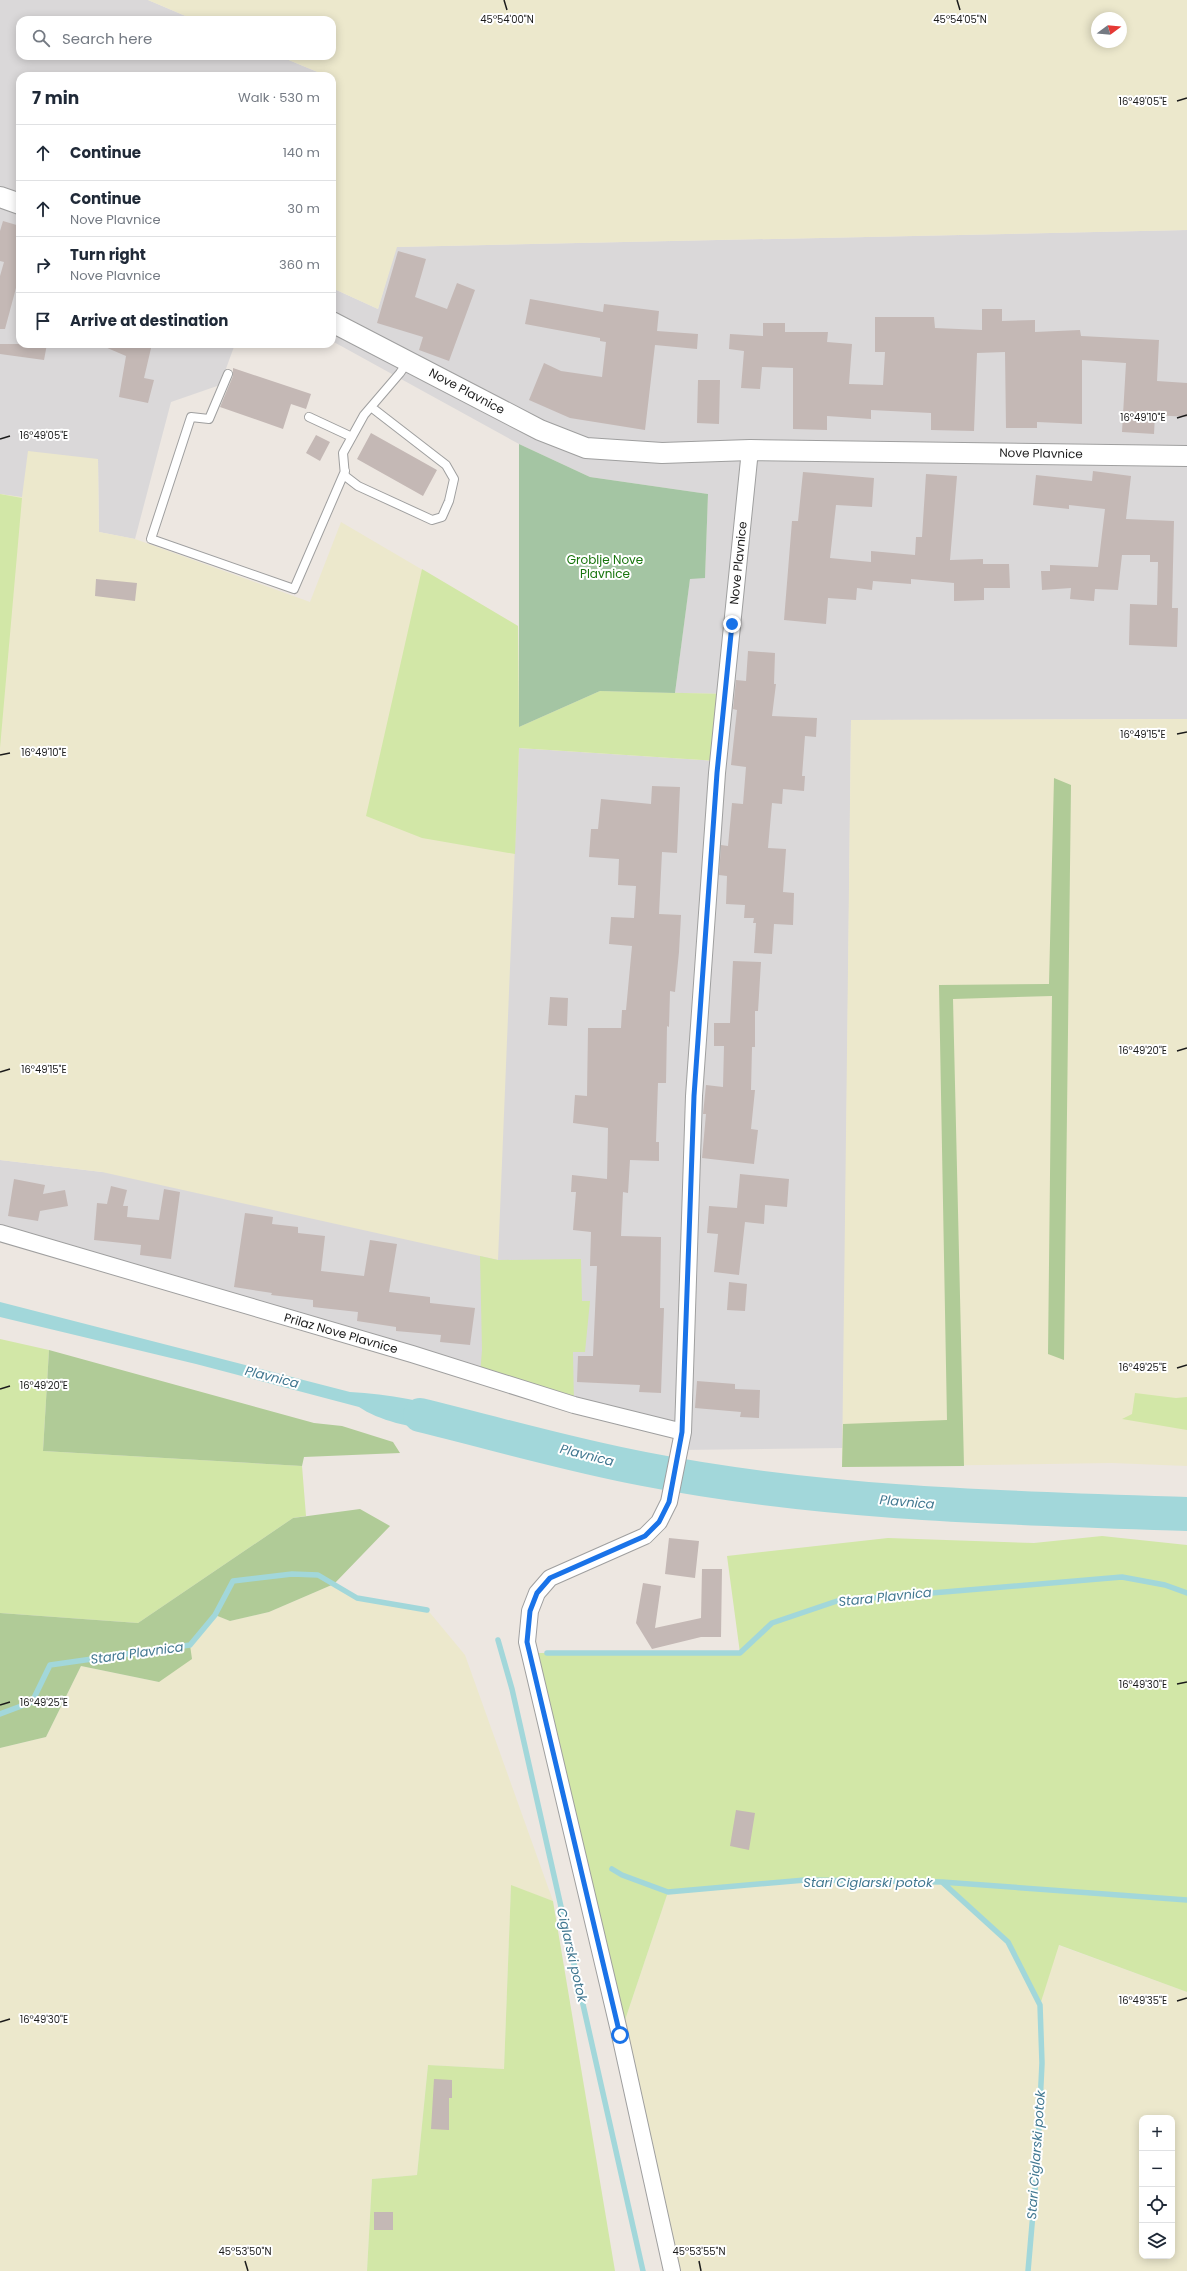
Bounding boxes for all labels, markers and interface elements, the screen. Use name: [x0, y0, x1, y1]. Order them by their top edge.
text: 45°54'00"N: [480, 12, 534, 27]
text: 45°54'05"N: [933, 12, 987, 27]
north arrow: [1091, 12, 1127, 48]
search box: [16, 16, 336, 60]
icon: search: [30, 27, 52, 49]
text: Search here: [62, 28, 152, 49]
text: 7 min: [32, 86, 79, 110]
text: Walk · 530 m: [238, 88, 320, 107]
text: 16°49'05"E: [1119, 94, 1167, 109]
icon: ahead: [32, 142, 54, 164]
text: Continue: [70, 142, 141, 163]
text: 140 m: [283, 143, 320, 162]
text: Continue: [70, 188, 141, 209]
icon: ahead: [32, 198, 54, 220]
text: 30 m: [287, 199, 320, 218]
text: Nove Plavnice: [70, 210, 161, 229]
text: Turn right: [70, 244, 146, 265]
icon: right: [32, 254, 54, 276]
text: 360 m: [279, 255, 320, 274]
text: Nove Plavnice: [70, 266, 161, 285]
icon: arrive: [32, 310, 54, 332]
text: Arrive at destination: [70, 310, 228, 331]
street label: Nove Plavnice: [426, 364, 508, 418]
text: 16°49'10"E: [1120, 410, 1166, 425]
text: 16°49'05"E: [20, 428, 68, 443]
street label: Nove Plavnice: [999, 444, 1083, 462]
street label: Nove Plavnice: [725, 521, 751, 605]
park label: Groblje Nove Plavnice: [567, 551, 643, 582]
route end: [723, 615, 741, 633]
text: 16°49'15"E: [1120, 727, 1166, 742]
text: 16°49'10"E: [21, 745, 67, 760]
text: 16°49'20"E: [1119, 1043, 1167, 1058]
text: 16°49'15"E: [21, 1062, 67, 1077]
street label: Prilaz Nove Plavnice: [282, 1309, 400, 1357]
text: 16°49'25"E: [1119, 1360, 1167, 1375]
water label: Plavnica: [243, 1361, 301, 1393]
text: 16°49'20"E: [20, 1378, 68, 1393]
water label: Plavnica: [558, 1439, 616, 1471]
water label: Plavnica: [879, 1490, 935, 1514]
water label: Stara Plavnica: [837, 1583, 933, 1611]
water label: Stara Plavnica: [89, 1637, 185, 1669]
text: 16°49'30"E: [1119, 1677, 1167, 1692]
text: 16°49'25"E: [20, 1695, 68, 1710]
water label: Stari Ciglarski potok: [803, 1873, 934, 1892]
water label: Ciglarski potok: [552, 1906, 592, 2005]
text: 16°49'35"E: [1119, 1993, 1167, 2008]
text: 16°49'30"E: [20, 2012, 68, 2027]
route start: [611, 2026, 629, 2044]
water label: Stari Ciglarski potok: [1022, 2089, 1050, 2220]
map controls: [1139, 2115, 1175, 2259]
button: +: [1139, 2115, 1175, 2151]
button: −: [1139, 2151, 1175, 2187]
button: locate: [1139, 2187, 1175, 2223]
button: layers: [1139, 2223, 1175, 2259]
text: 45°53'50"N: [219, 2244, 271, 2259]
text: 45°53'55"N: [673, 2244, 725, 2259]

